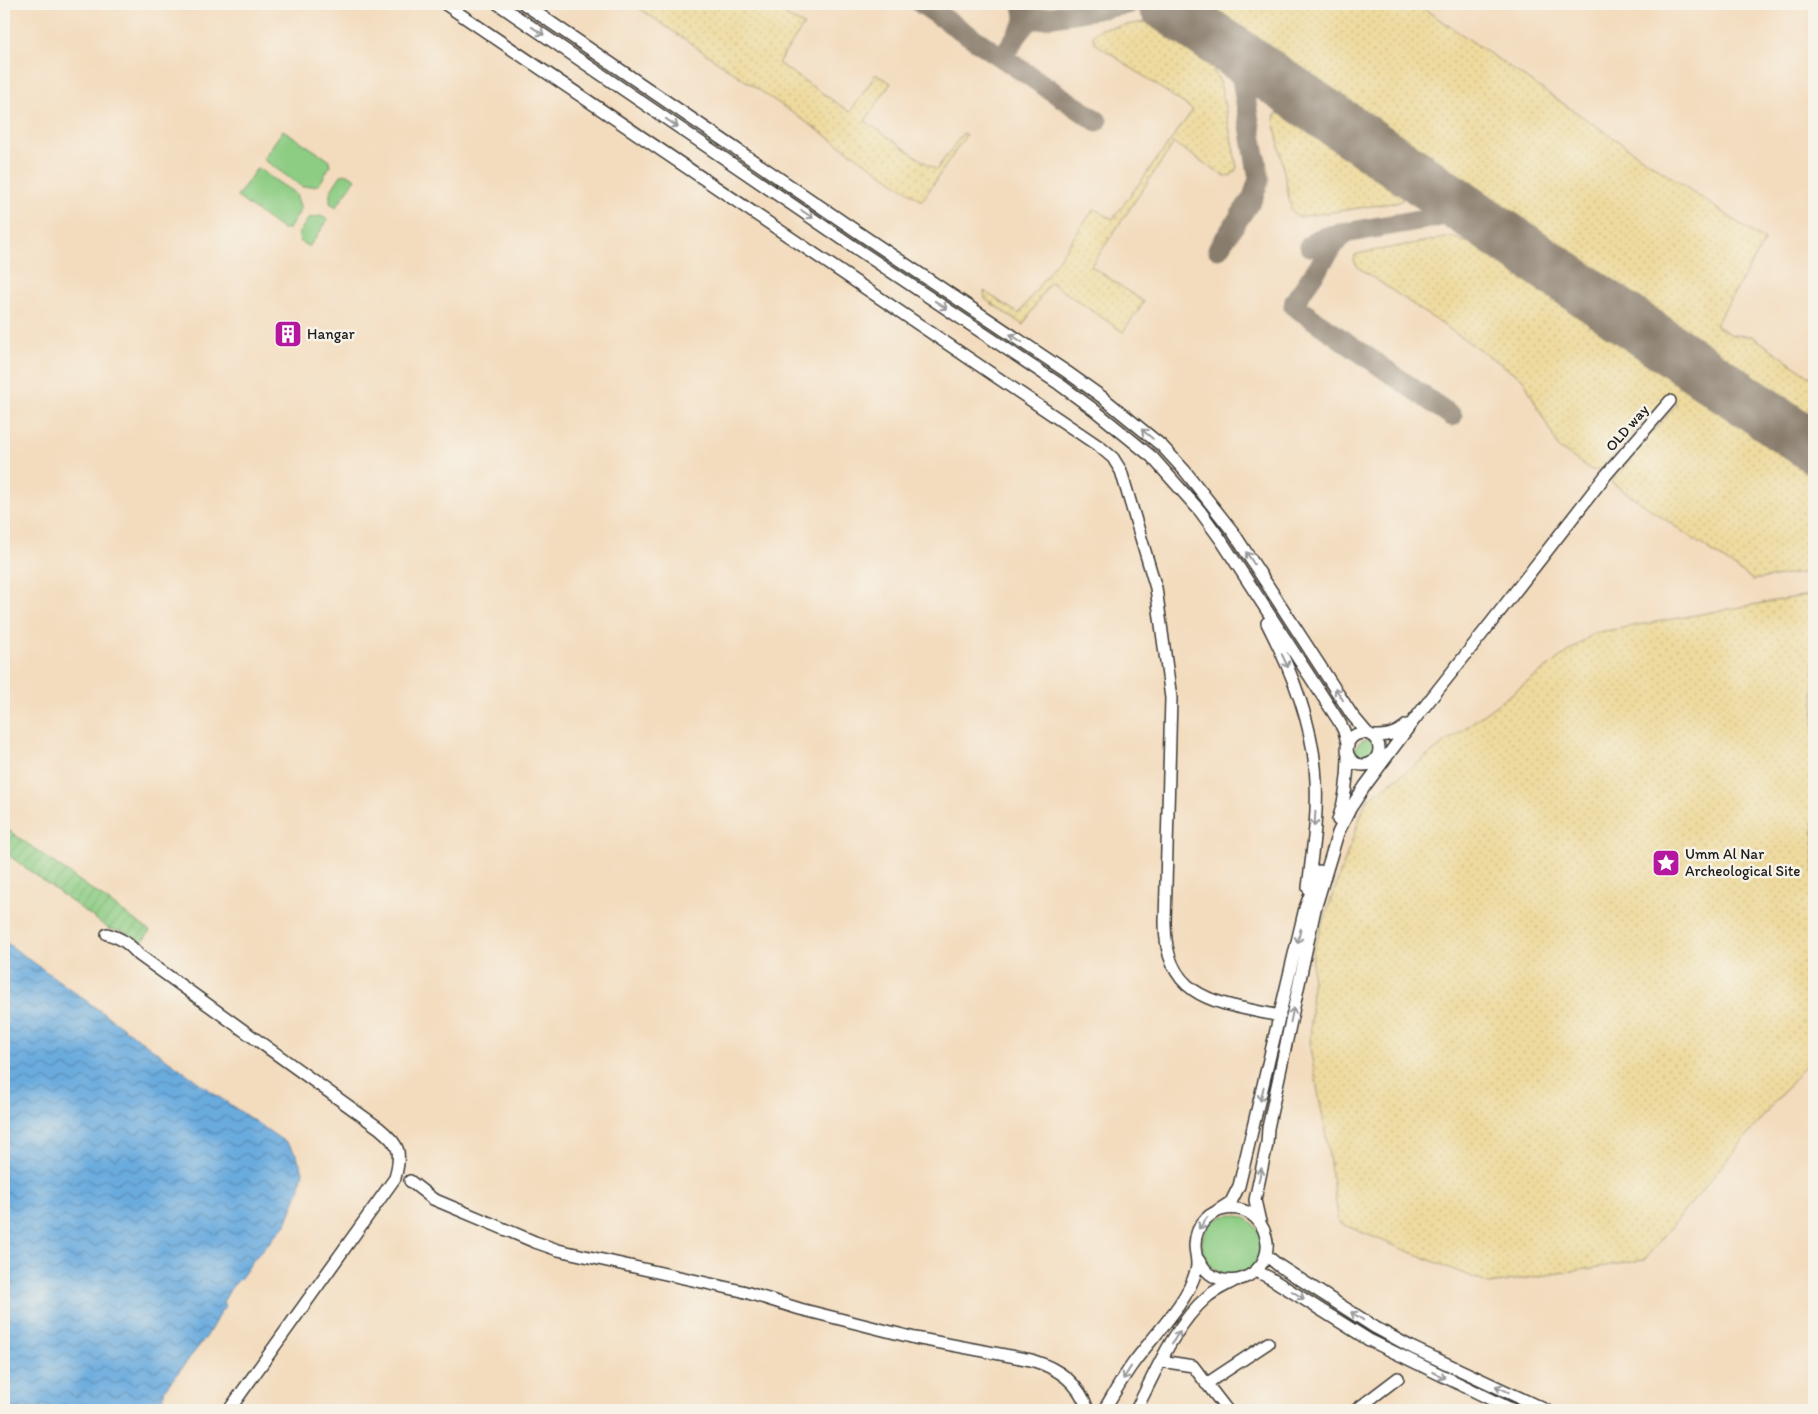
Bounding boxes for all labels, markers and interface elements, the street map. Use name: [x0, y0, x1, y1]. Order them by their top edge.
one-way arrow: [531, 26, 545, 36]
one-way arrow: [665, 118, 679, 128]
one-way arrow: [799, 210, 813, 220]
one-way arrow: [934, 300, 948, 311]
building icon: Hangar: [273, 319, 303, 349]
place label: Hangar: [307, 325, 355, 343]
one-way arrow: [1009, 333, 1023, 343]
street label: OLD way: [1602, 401, 1652, 455]
one-way arrow: [1141, 428, 1154, 439]
one-way arrow: [1245, 552, 1255, 566]
one-way arrow: [1281, 653, 1291, 668]
one-way arrow: [1334, 688, 1344, 702]
one-way arrow: [1310, 810, 1319, 826]
place label: Umm Al Nar Archeological Site: [1685, 845, 1801, 880]
place icon: Umm Al Nar Archeological Site: [1651, 848, 1681, 878]
one-way arrow: [1294, 927, 1303, 943]
one-way arrow: [1288, 1008, 1297, 1024]
one-way arrow: [1257, 1085, 1266, 1101]
one-way arrow: [1256, 1167, 1266, 1183]
one-way arrow: [1198, 1216, 1208, 1230]
one-way arrow: [1290, 1291, 1304, 1301]
one-way arrow: [1350, 1311, 1364, 1321]
one-way arrow: [1171, 1330, 1181, 1344]
one-way arrow: [1121, 1366, 1131, 1380]
one-way arrow: [1431, 1371, 1446, 1380]
one-way arrow: [1495, 1384, 1510, 1394]

